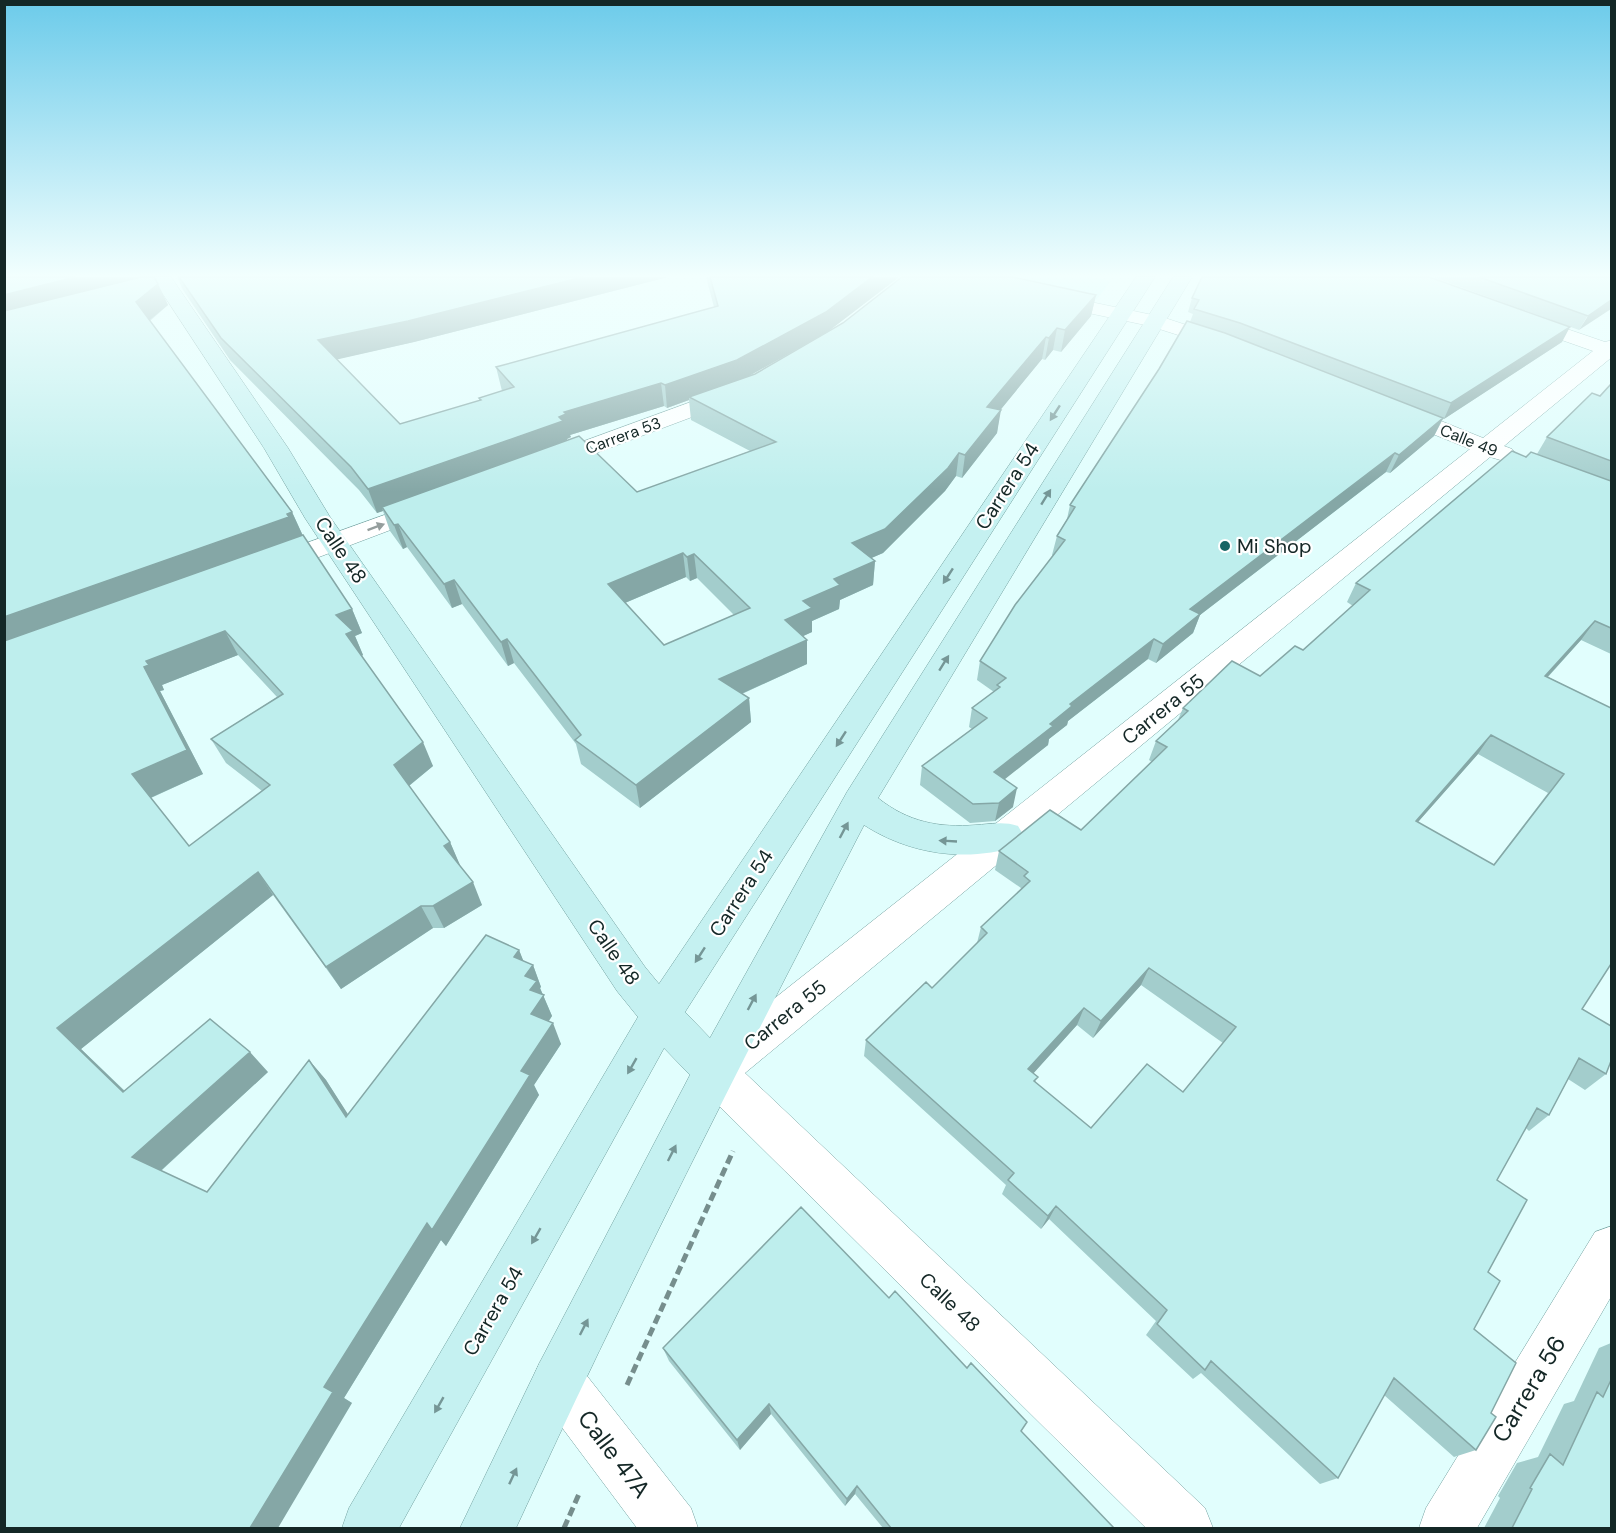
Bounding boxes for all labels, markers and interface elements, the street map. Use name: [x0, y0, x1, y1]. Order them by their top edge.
one-way arrow: [1049, 405, 1060, 421]
street label: Carrera 53: [583, 412, 664, 459]
street label: Calle 49: [1437, 419, 1501, 462]
street label: Carrera 54: [969, 437, 1045, 535]
one-way arrow: [1041, 489, 1052, 505]
street label: Calle 48: [309, 512, 373, 588]
one-way arrow: [367, 522, 385, 532]
place label: Mi Shop: [1237, 533, 1311, 559]
marker: Mi Shop: [1218, 539, 1232, 553]
one-way arrow: [942, 568, 954, 584]
one-way arrow: [939, 655, 950, 671]
street label: Carrera 55: [1116, 668, 1210, 750]
one-way arrow: [835, 731, 847, 747]
one-way arrow: [839, 821, 849, 838]
one-way arrow: [939, 836, 958, 845]
street label: Carrera 54: [703, 844, 779, 942]
street label: Calle 48: [582, 914, 646, 990]
one-way arrow: [694, 947, 706, 963]
street label: Carrera 55: [738, 974, 832, 1056]
one-way arrow: [747, 993, 757, 1010]
one-way arrow: [627, 1058, 637, 1075]
one-way arrow: [667, 1145, 677, 1162]
one-way arrow: [530, 1228, 541, 1244]
street label: Carrera 54: [457, 1262, 529, 1360]
street label: Calle 48: [914, 1267, 986, 1337]
one-way arrow: [580, 1319, 589, 1336]
street label: Carrera 56: [1485, 1330, 1573, 1448]
one-way arrow: [434, 1397, 444, 1414]
street label: Calle 47A: [571, 1404, 658, 1504]
one-way arrow: [508, 1467, 517, 1484]

